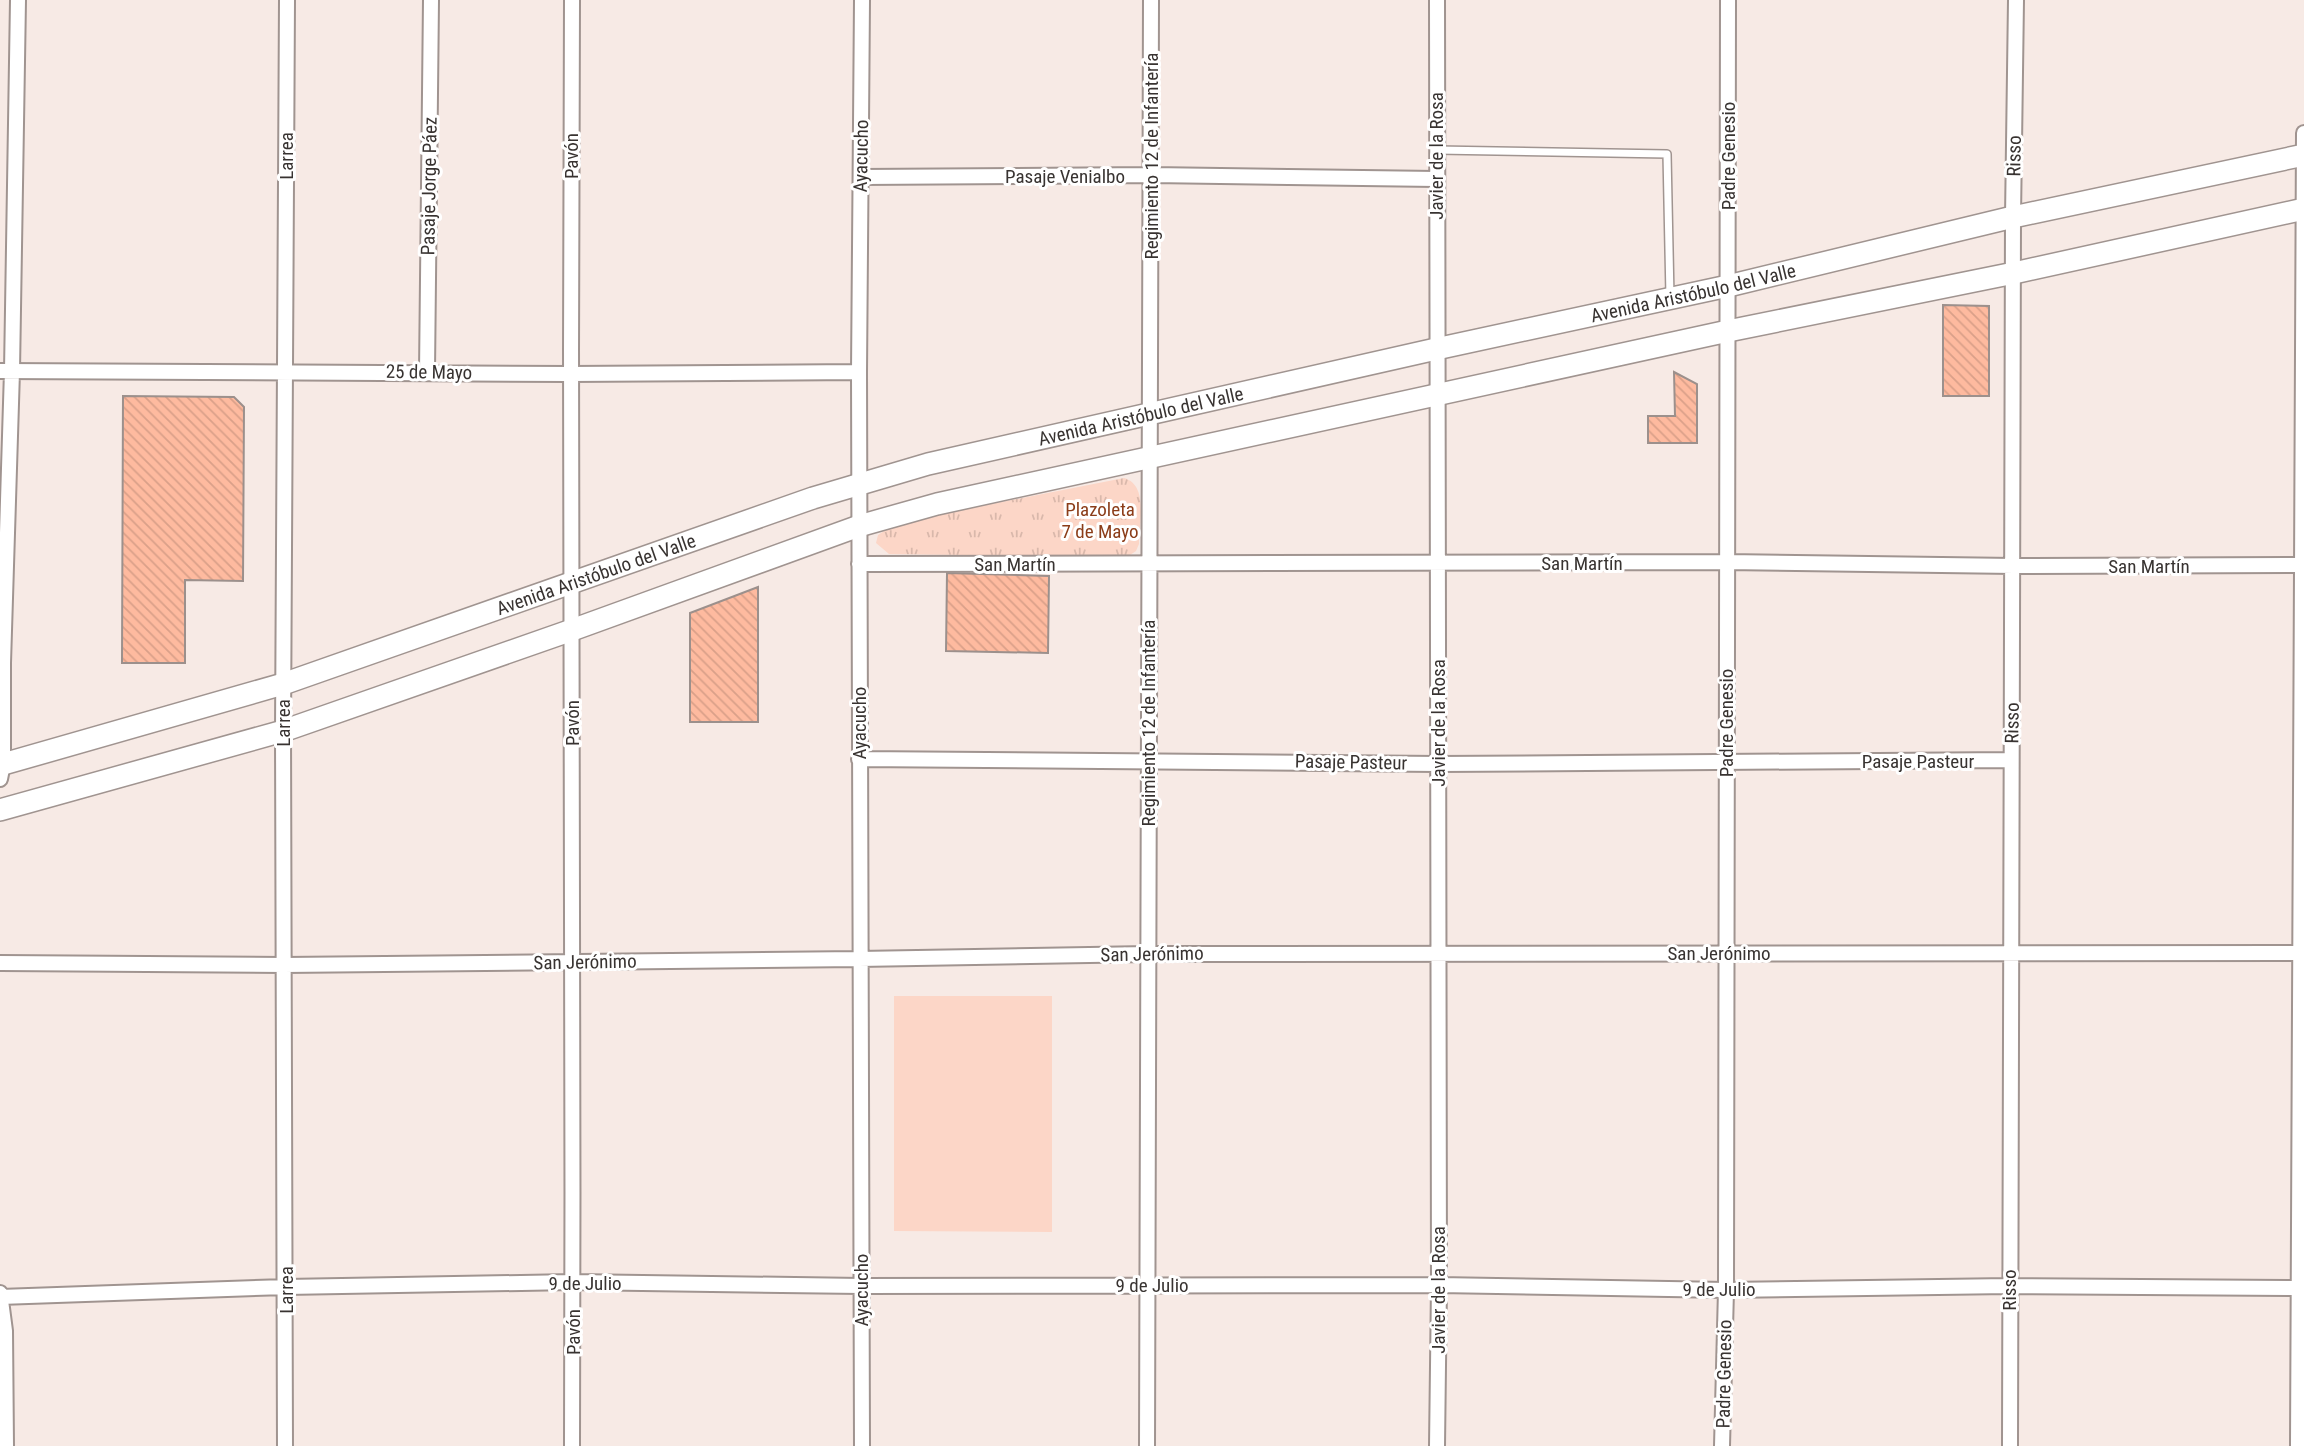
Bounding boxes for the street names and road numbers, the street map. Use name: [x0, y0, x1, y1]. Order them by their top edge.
street label: Regimiento 12 de Infantería: [1140, 53, 1163, 259]
street label: Javier de la Rosa: [1425, 92, 1448, 220]
street label: Padre Genesio: [1717, 102, 1740, 210]
street label: Pasaje Jorge Páez: [416, 117, 442, 255]
street label: Ayacucho: [849, 119, 873, 193]
street label: Larrea: [275, 132, 298, 180]
street label: Pavón: [560, 133, 583, 179]
street label: Risso: [2002, 135, 2026, 177]
street label: Pasaje Venialbo: [1005, 165, 1125, 188]
street label: Avenida Aristóbulo del Valle: [1588, 258, 1798, 327]
street label: 25 de Mayo: [386, 360, 472, 384]
street label: Avenida Aristóbulo del Valle: [1036, 381, 1246, 450]
street label: Avenida Aristóbulo del Valle: [493, 529, 699, 620]
street label: San Martín: [1541, 552, 1623, 575]
street label: San Martín: [974, 553, 1056, 576]
street label: San Martín: [2108, 555, 2190, 578]
street label: Regimiento 12 de Infantería: [1137, 620, 1160, 826]
street label: Javier de la Rosa: [1427, 659, 1450, 787]
street label: Padre Genesio: [1715, 669, 1738, 777]
street label: Ayacucho: [848, 687, 871, 759]
street label: Larrea: [272, 699, 295, 747]
street label: Pavón: [561, 700, 584, 746]
street label: Risso: [2000, 702, 2024, 744]
street label: Pasaje Pasteur: [1295, 750, 1408, 774]
street label: Pasaje Pasteur: [1862, 750, 1974, 773]
street label: San Jerónimo: [1100, 942, 1204, 966]
street label: San Jerónimo: [1667, 942, 1771, 965]
street label: San Jerónimo: [533, 950, 637, 974]
street label: Javier de la Rosa: [1427, 1226, 1450, 1354]
street label: Ayacucho: [850, 1254, 873, 1326]
street label: Larrea: [275, 1266, 298, 1314]
street label: Risso: [1998, 1269, 2021, 1311]
street label: 9 de Julio: [548, 1272, 622, 1295]
street label: 9 de Julio: [1115, 1274, 1189, 1297]
street label: 9 de Julio: [1682, 1278, 1756, 1301]
street label: Pavón: [562, 1309, 585, 1355]
street label: Padre Genesio: [1712, 1319, 1736, 1429]

